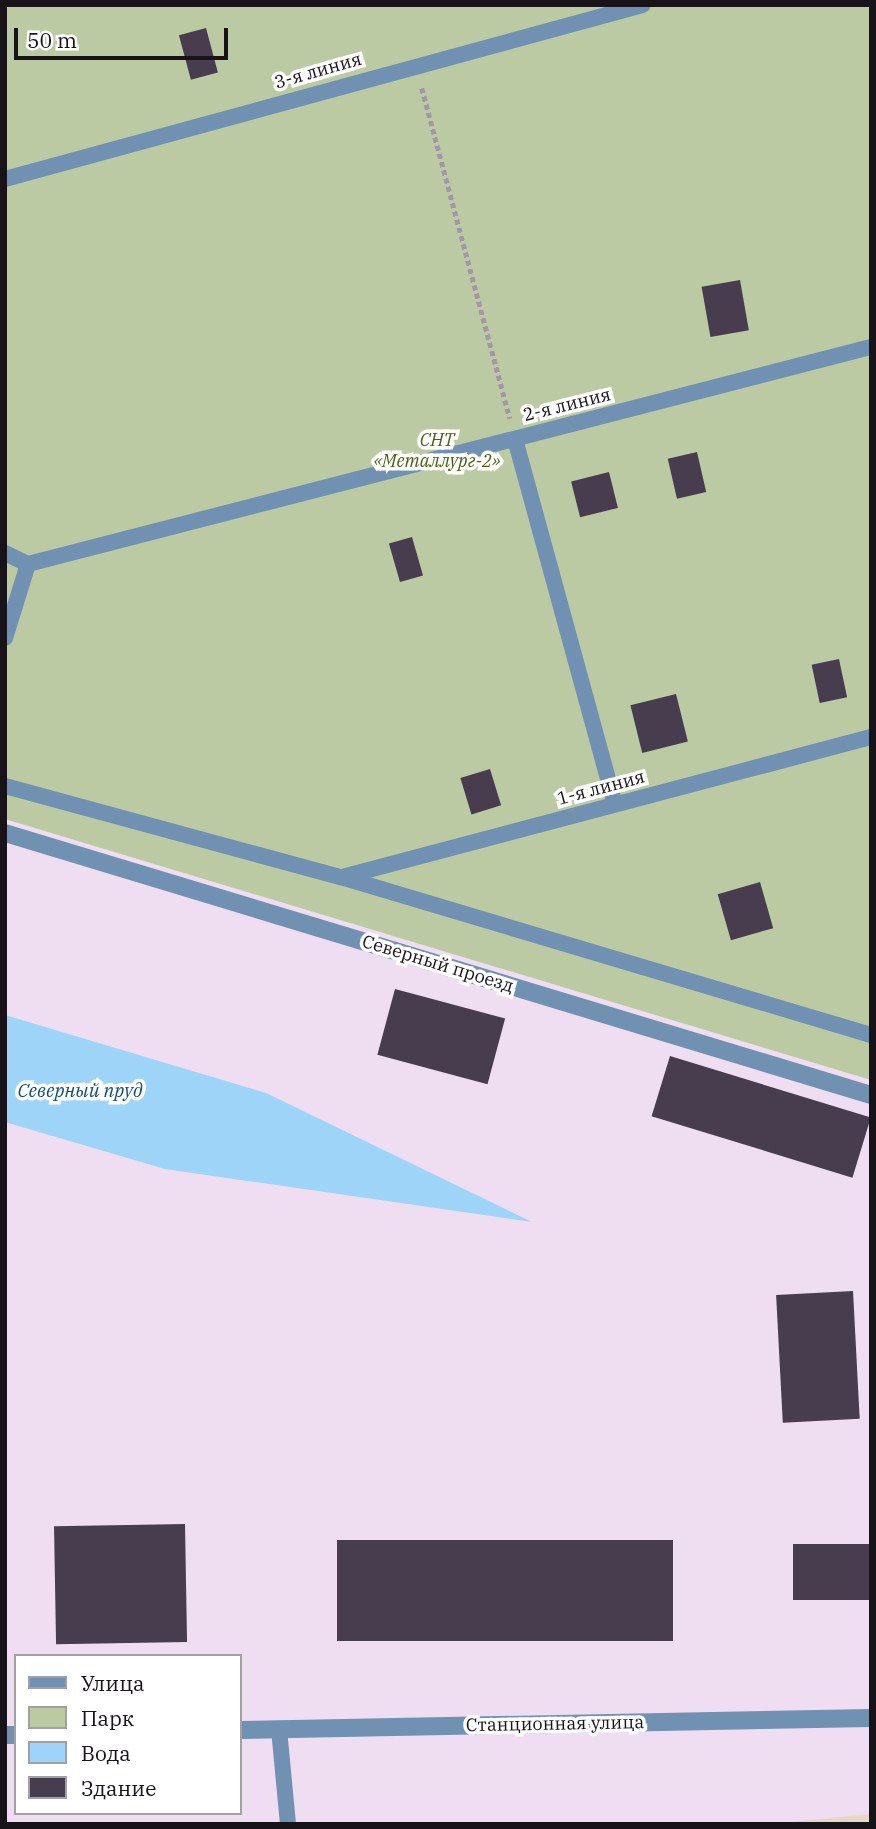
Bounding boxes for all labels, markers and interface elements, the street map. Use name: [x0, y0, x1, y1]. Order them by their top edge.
scale bar: [18, 14, 231, 58]
text: 50 m: [27, 26, 77, 54]
street label: 3-я линия: [272, 48, 364, 94]
street label: 2-я линия: [521, 384, 613, 426]
park label: СНТ «Металлург-2»: [373, 430, 501, 472]
street label: 1-я линия: [555, 766, 647, 810]
street label: Северный проезд: [360, 931, 516, 997]
water label: Северный пруд: [18, 1080, 142, 1102]
legend: [14, 1654, 242, 1815]
text: Улица: [81, 1669, 145, 1697]
text: Парк: [81, 1704, 134, 1732]
street label: Станционная улица: [466, 1712, 644, 1736]
text: Вода: [81, 1739, 131, 1767]
text: Здание: [81, 1774, 156, 1802]

